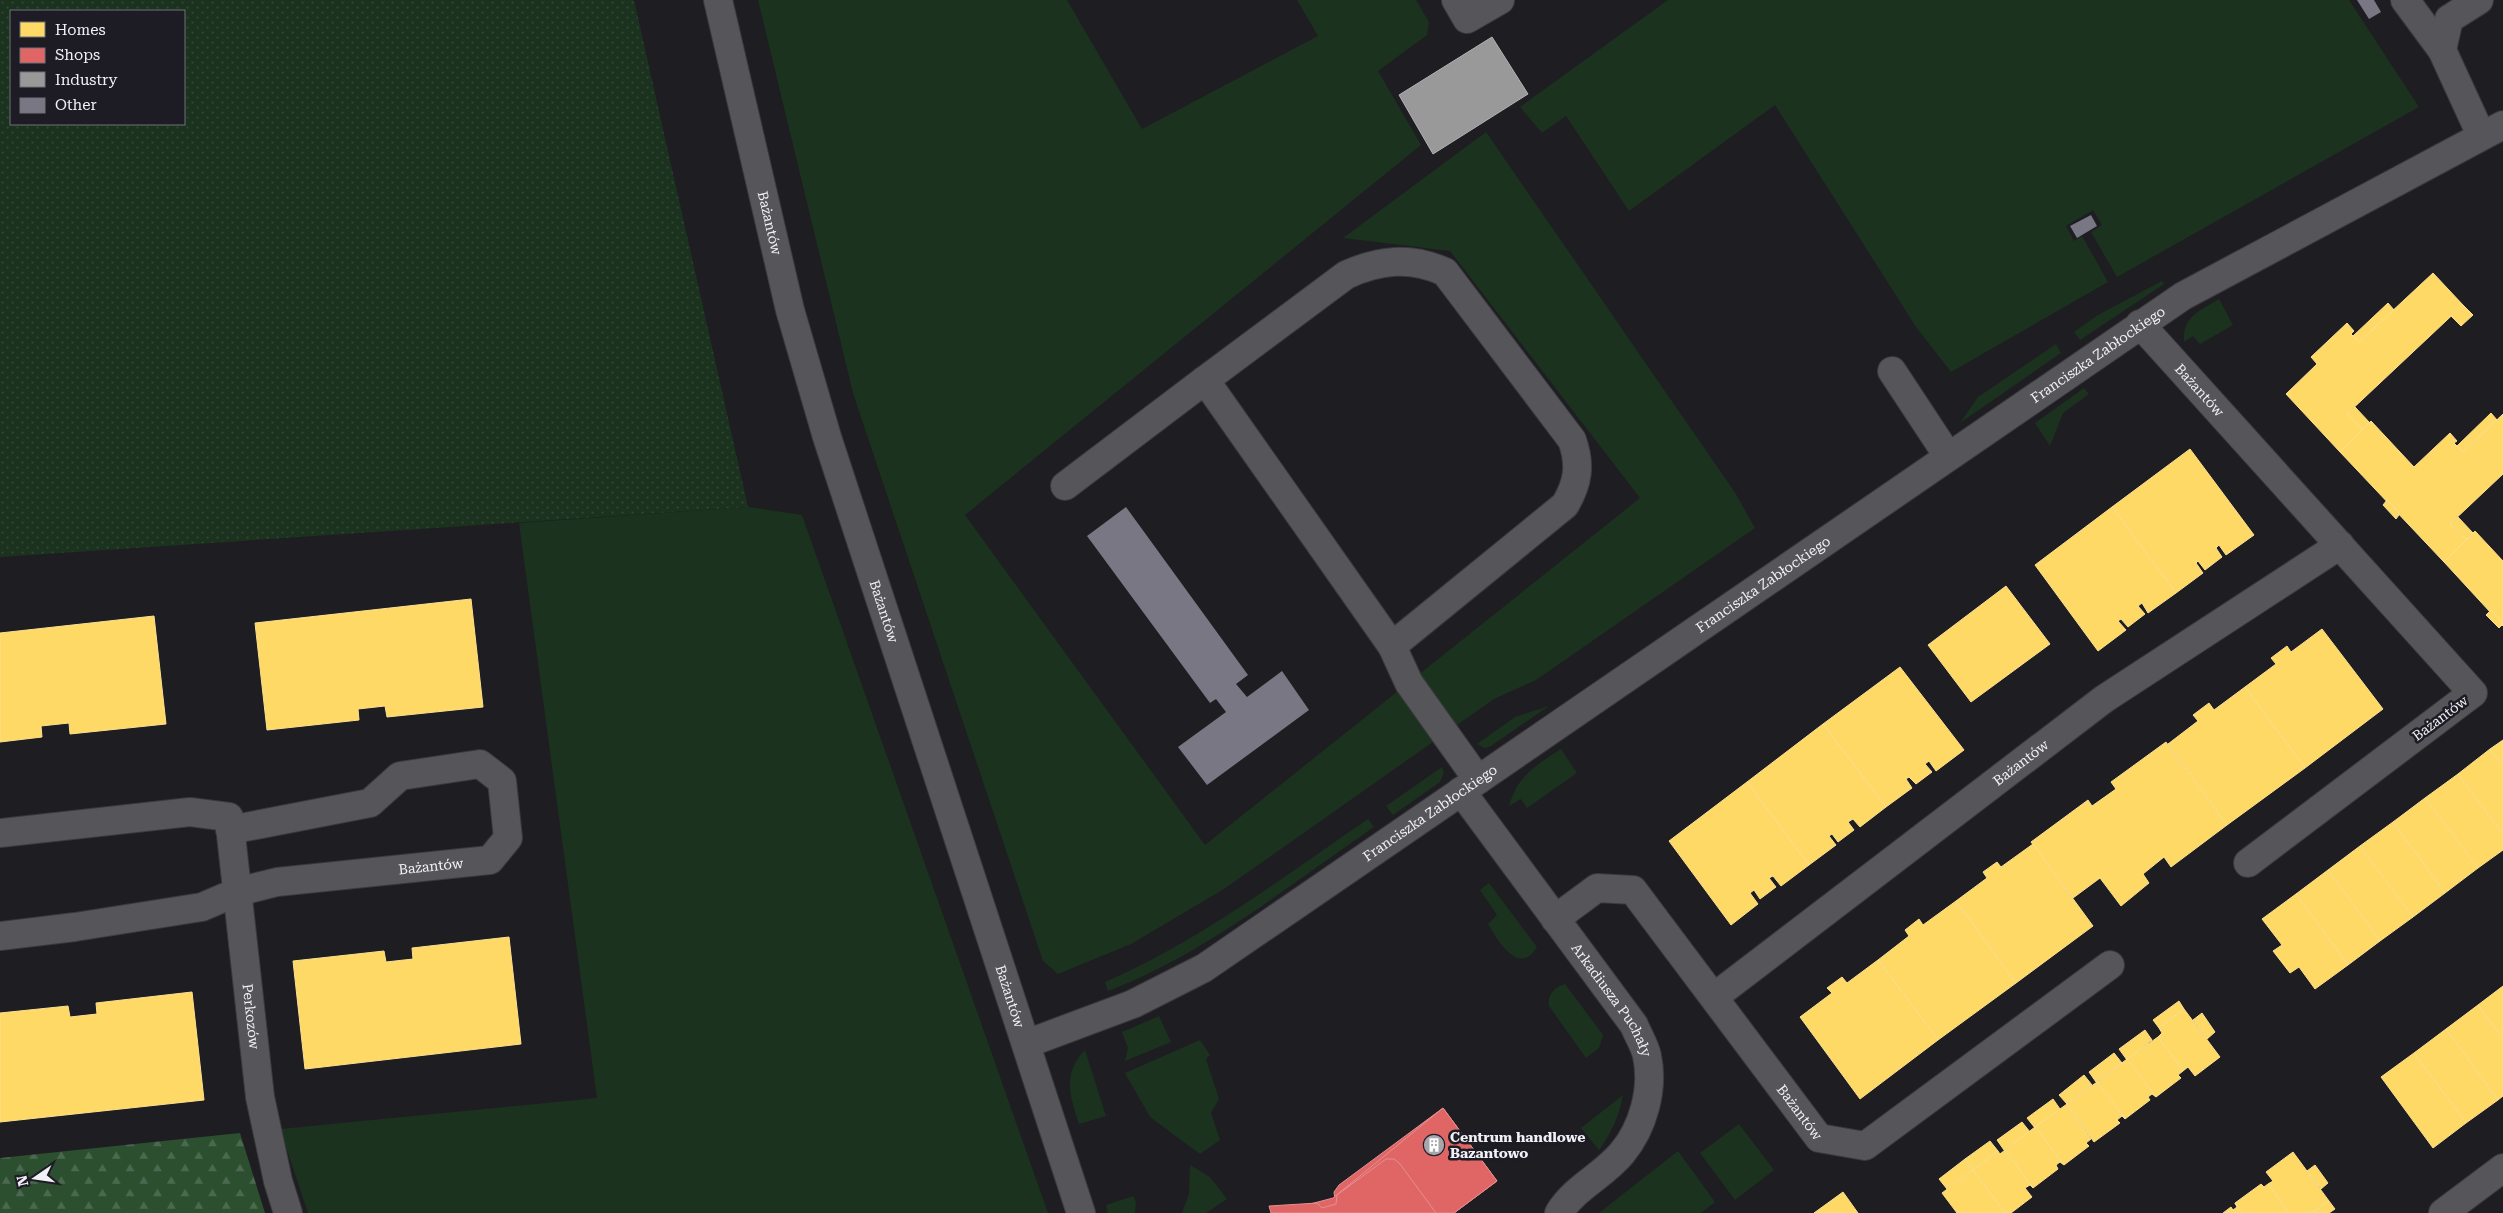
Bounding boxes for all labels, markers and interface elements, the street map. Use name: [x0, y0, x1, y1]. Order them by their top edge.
legend: [10, 10, 185, 125]
text: Homes: [55, 21, 106, 39]
text: Shops: [55, 46, 100, 64]
text: Industry: [55, 71, 117, 89]
text: Other: [55, 96, 97, 114]
street label: Bażantów: [755, 190, 785, 257]
street label: Franciszka Zabłockiego: [2028, 303, 2168, 406]
street label: Bażantów: [2172, 361, 2228, 420]
street label: Franciszka Zabłockiego: [1693, 533, 1833, 636]
street label: Bażantów: [866, 578, 902, 645]
street label: Bażantów: [2409, 692, 2471, 744]
street label: Bażantów: [1990, 736, 2052, 789]
street label: Franciszka Zabłockiego: [1360, 761, 1500, 864]
street label: Bażantów: [398, 855, 464, 877]
street label: Arkadiusza Puchały: [1568, 940, 1655, 1059]
street label: Bażantów: [992, 963, 1028, 1030]
street label: Perkozów: [239, 983, 263, 1050]
street label: Bażantów: [1774, 1081, 1826, 1143]
place label: Centrum handlowe Bazantowo: [1450, 1129, 1586, 1161]
building icon: Centrum handlowe Bazantowo: [1422, 1133, 1446, 1157]
north arrow: [10, 1153, 60, 1203]
text: N: [13, 1174, 31, 1188]

